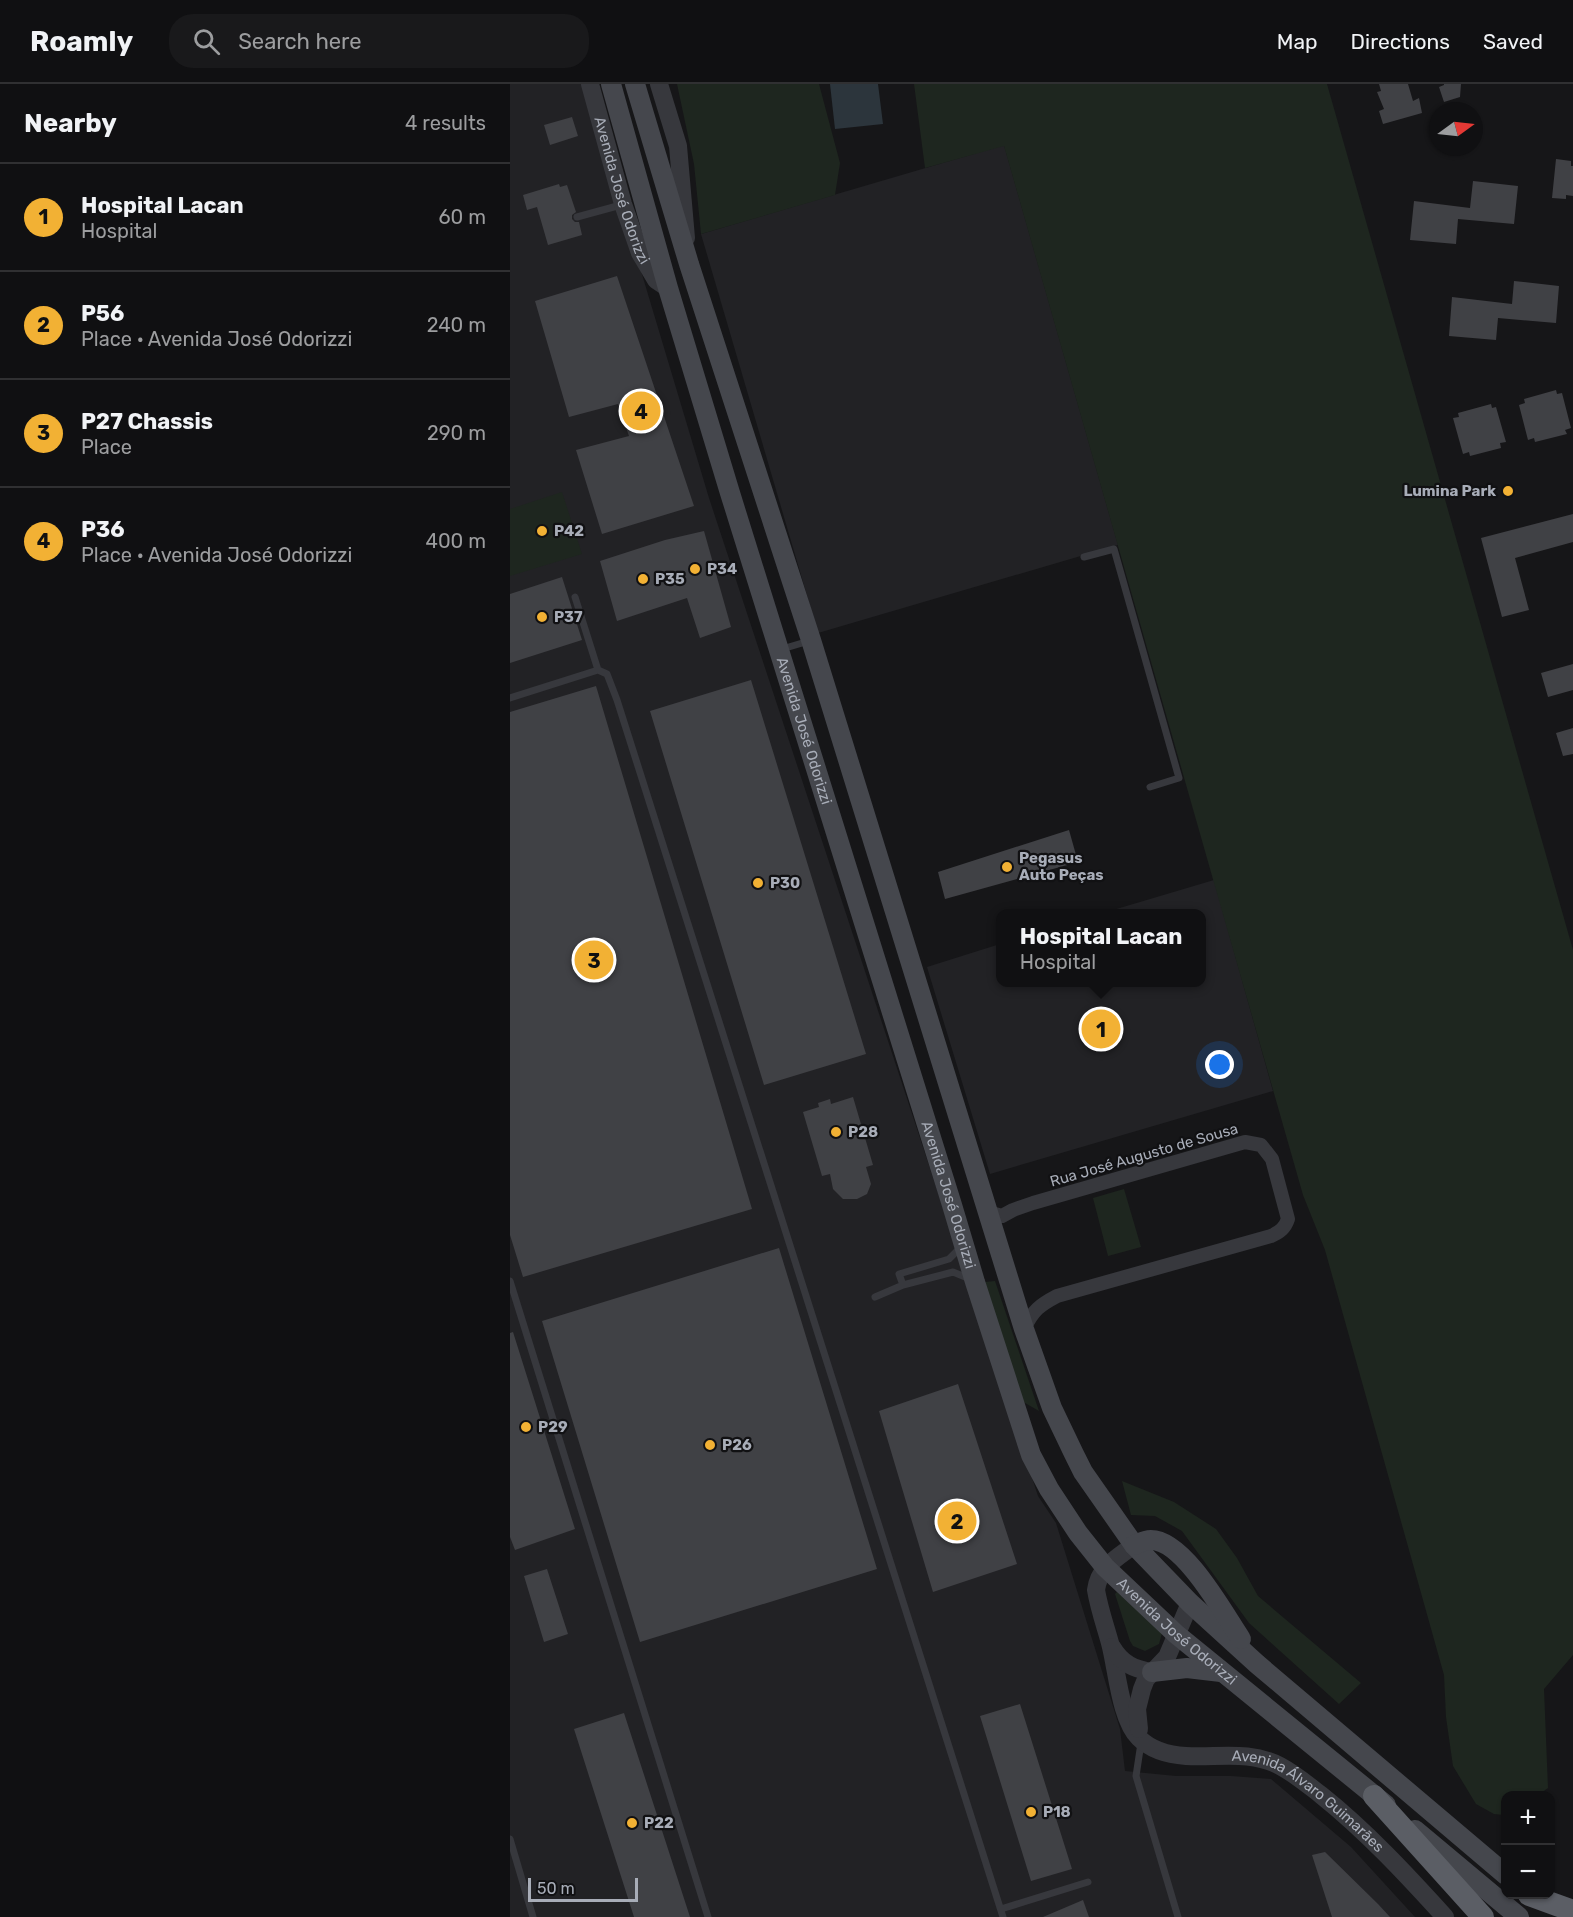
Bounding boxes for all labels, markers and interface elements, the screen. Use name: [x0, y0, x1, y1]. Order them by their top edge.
search box: [169, 14, 589, 68]
text: Roamly: [30, 25, 133, 58]
icon: search: [190, 25, 223, 58]
text: Search here: [238, 28, 362, 55]
text: Map: [1277, 29, 1318, 54]
text: Directions: [1351, 29, 1450, 54]
text: Saved: [1483, 29, 1543, 54]
north arrow: [1429, 102, 1483, 156]
text: Nearby: [24, 108, 117, 139]
text: 4 results: [405, 111, 486, 135]
street label: Avenida José Odorizzi: [590, 115, 654, 267]
text: Hospital Lacan: [81, 192, 244, 219]
text: 1: [39, 205, 48, 229]
text: 60 m: [439, 205, 486, 229]
text: Hospital: [81, 219, 157, 243]
text: P56: [81, 300, 124, 327]
text: 2: [37, 313, 50, 337]
text: 240 m: [427, 313, 486, 337]
text: Place · Avenida José Odorizzi: [81, 327, 352, 351]
pin: 4: [622, 388, 660, 434]
text: P27 Chassis: [81, 408, 213, 435]
text: 3: [37, 421, 50, 445]
text: 290 m: [427, 421, 486, 445]
text: Place: [81, 435, 132, 459]
place label: Lumina Park: [1403, 482, 1496, 500]
marker: Lumina Park: [1501, 484, 1515, 498]
text: P36: [81, 516, 125, 543]
place label: P42: [554, 522, 584, 540]
marker: P42: [535, 524, 549, 538]
text: 4: [37, 529, 50, 553]
text: 400 m: [426, 529, 486, 553]
text: Place · Avenida José Odorizzi: [81, 543, 352, 567]
place label: P34: [707, 560, 737, 578]
marker: P34: [688, 562, 702, 576]
place label: P35: [655, 570, 685, 588]
marker: P35: [636, 572, 650, 586]
place label: P37: [554, 608, 583, 626]
marker: P37: [535, 610, 549, 624]
street label: Avenida José Odorizzi: [773, 655, 836, 807]
place label: Pegasus Auto Peças: [1019, 849, 1104, 884]
marker: Pegasus Auto Peças: [1000, 860, 1014, 874]
place label: P30: [770, 874, 800, 892]
marker: P30: [751, 876, 765, 890]
popup: [996, 909, 1206, 987]
text: Hospital Lacan: [1020, 923, 1182, 950]
pin: 3: [574, 938, 614, 982]
text: Hospital: [1020, 950, 1096, 974]
pin: 1: [1082, 1006, 1120, 1052]
your location: [1205, 1050, 1234, 1079]
street label: Avenida José Odorizzi: [917, 1119, 980, 1271]
street label: Rua José Augusto de Sousa: [1048, 1119, 1240, 1191]
place label: P28: [848, 1123, 878, 1141]
marker: P28: [829, 1125, 843, 1139]
place label: P29: [538, 1418, 568, 1436]
marker: P29: [519, 1420, 533, 1434]
place label: P26: [722, 1436, 752, 1454]
marker: P26: [703, 1438, 717, 1452]
pin: 2: [938, 1498, 976, 1544]
street label: Avenida José Odorizzi: [1113, 1574, 1240, 1689]
street label: Avenida Álvaro Guimarães: [1231, 1747, 1388, 1856]
map controls: [1501, 1791, 1555, 1899]
button: +: [1501, 1791, 1555, 1845]
place label: P18: [1043, 1803, 1071, 1821]
marker: P18: [1024, 1805, 1038, 1819]
place label: P22: [644, 1814, 674, 1832]
marker: P22: [625, 1816, 639, 1830]
button: −: [1501, 1845, 1555, 1899]
scale bar: [528, 1875, 638, 1902]
text: 50 m: [537, 1879, 575, 1898]

